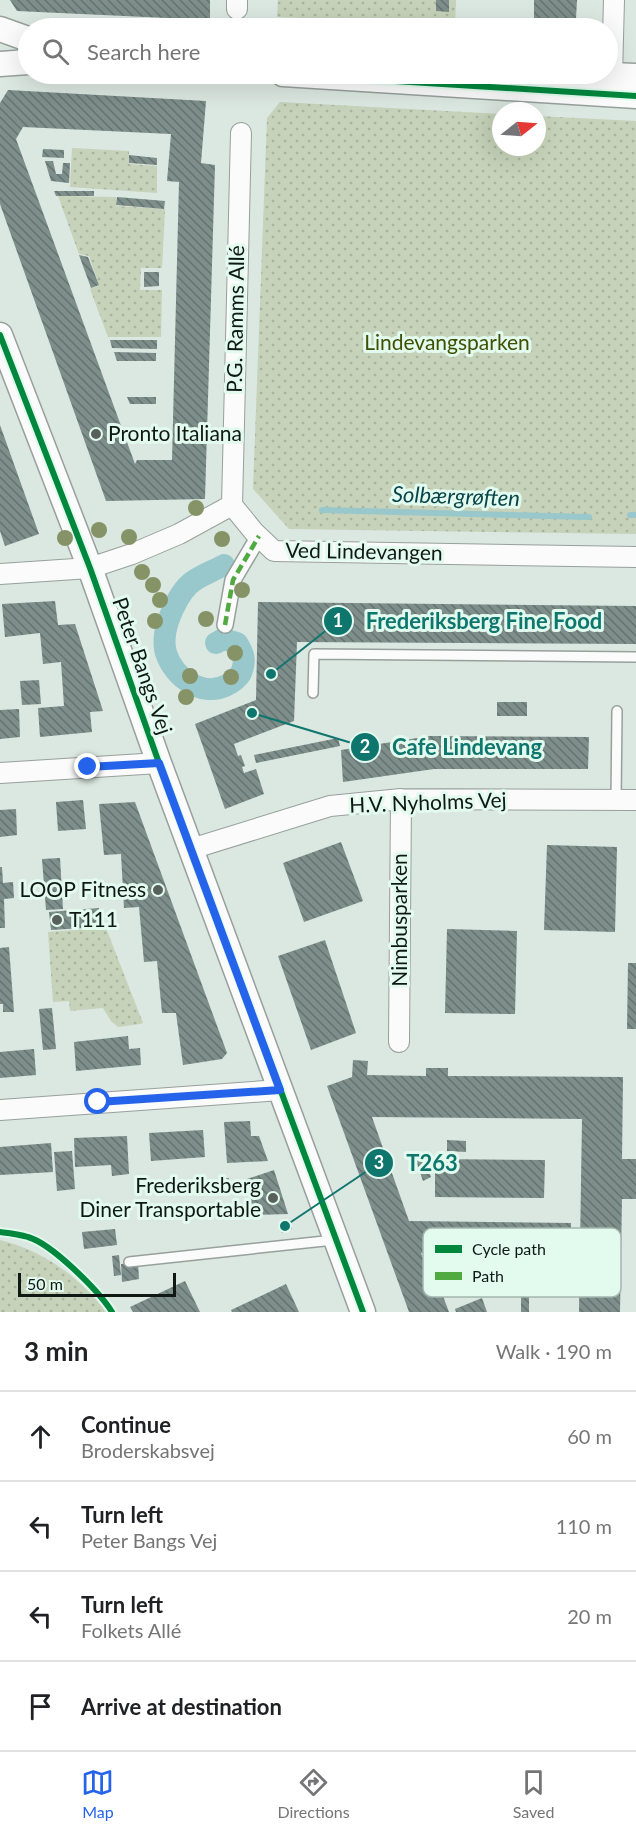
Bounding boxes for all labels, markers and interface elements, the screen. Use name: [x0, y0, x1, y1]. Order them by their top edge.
search box: [18, 18, 618, 84]
icon: search: [39, 35, 72, 68]
text: Search here: [87, 38, 200, 65]
north arrow: [492, 102, 546, 156]
street label: P.G. Ramms Allé: [221, 245, 248, 393]
park label: Lindevangsparken: [364, 329, 530, 354]
place label: Pronto Italiana: [108, 420, 242, 445]
marker: Pronto Italiana: [89, 427, 103, 441]
water label: Solbærgrøften: [392, 480, 520, 511]
street label: Ved Lindevangen: [285, 537, 443, 564]
street label: Peter Bangs Vej: [108, 594, 179, 737]
callout: Frederiksberg Fine Food: [323, 601, 614, 641]
text: Frederiksberg Fine Food: [366, 607, 602, 634]
text: 1: [333, 609, 343, 631]
callout: Cafe Lindevang: [350, 727, 554, 767]
text: Cafe Lindevang: [392, 733, 542, 760]
text: 2: [360, 735, 370, 757]
route end: [74, 753, 100, 779]
street label: H.V. Nyholms Vej: [349, 786, 507, 817]
street label: Nimbusparken: [386, 853, 411, 987]
place label: LOOP Fitness: [19, 876, 146, 901]
marker: LOOP Fitness: [151, 883, 165, 897]
place label: T111: [69, 906, 118, 931]
marker: T111: [50, 913, 64, 927]
route start: [84, 1088, 110, 1114]
callout: T263: [364, 1143, 470, 1183]
text: T263: [406, 1149, 458, 1176]
text: 3: [374, 1151, 384, 1173]
place label: Frederiksberg Diner Transportable: [80, 1172, 261, 1221]
marker: Frederiksberg Diner Transportable: [266, 1191, 280, 1205]
legend: [423, 1228, 621, 1297]
text: Cycle path: [472, 1239, 546, 1258]
text: Path: [472, 1266, 504, 1285]
scale bar: [18, 1270, 176, 1298]
text: 50 m: [27, 1274, 63, 1293]
text: 3 min: [24, 1335, 88, 1367]
text: Walk · 190 m: [496, 1339, 612, 1363]
text: Continue: [81, 1411, 171, 1438]
icon: ahead: [24, 1420, 57, 1453]
text: 60 m: [567, 1424, 612, 1448]
text: Broderskabsvej: [81, 1438, 215, 1462]
text: Turn left: [81, 1501, 163, 1528]
icon: left: [24, 1510, 57, 1543]
text: 110 m: [556, 1514, 612, 1538]
text: Peter Bangs Vej: [81, 1528, 217, 1552]
text: Turn left: [81, 1591, 163, 1618]
icon: left: [24, 1600, 57, 1633]
text: 20 m: [567, 1604, 612, 1628]
text: Folkets Allé: [81, 1618, 181, 1642]
icon: arrive: [24, 1690, 57, 1723]
text: Arrive at destination: [81, 1693, 282, 1720]
tab: Map: [81, 1766, 114, 1821]
tab: Directions: [277, 1766, 350, 1821]
tab: Saved: [513, 1766, 554, 1821]

